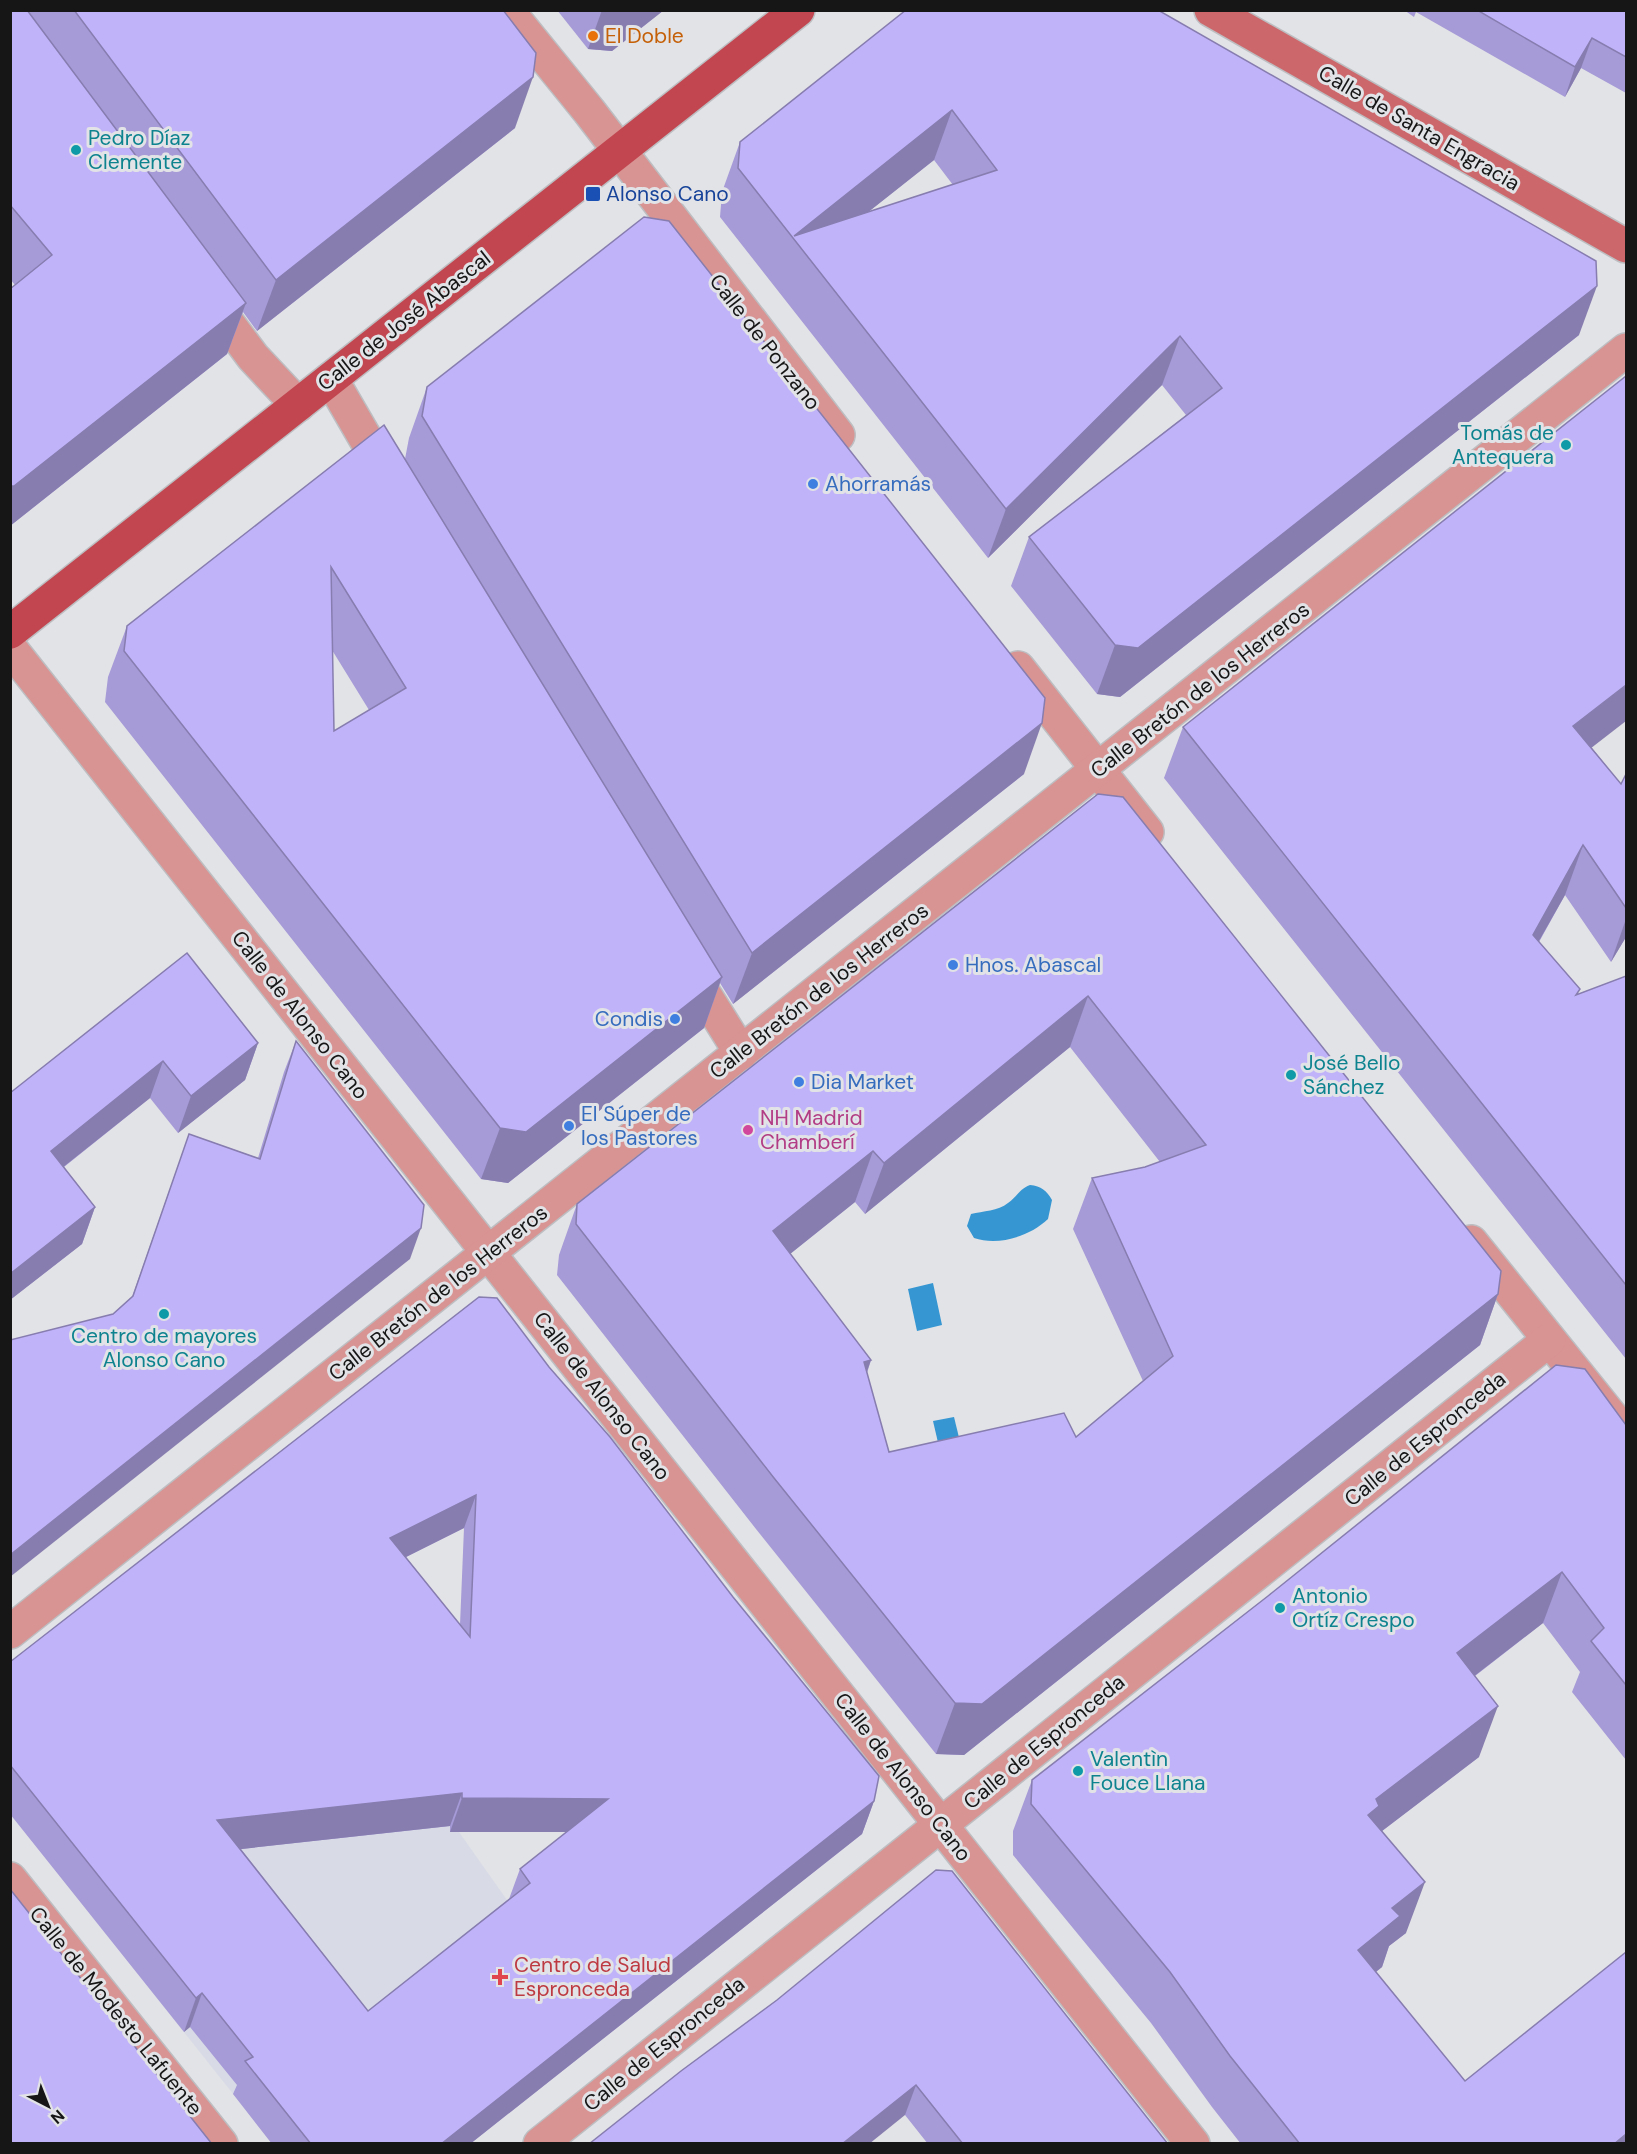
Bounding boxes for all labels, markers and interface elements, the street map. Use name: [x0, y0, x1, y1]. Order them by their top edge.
place label: El Doble: [605, 22, 684, 50]
marker: El Doble: [586, 29, 600, 43]
street label: Calle de Santa Engracia: [1313, 59, 1525, 197]
place label: Pedro Díaz Clemente: [88, 124, 190, 176]
marker: Pedro Díaz Clemente: [69, 143, 83, 157]
place label: Alonso Cano: [606, 180, 729, 208]
marker: Alonso Cano: [584, 185, 602, 203]
street label: Calle de José Abascal: [312, 245, 496, 397]
street label: Calle de Ponzano: [703, 268, 827, 416]
place label: Tomás de Antequera: [1452, 419, 1554, 471]
marker: Tomás de Antequera: [1559, 438, 1573, 452]
place label: Ahorramás: [825, 470, 931, 498]
marker: Ahorramás: [806, 477, 820, 491]
street label: Calle Bretón de los Herreros: [1085, 596, 1315, 784]
street label: Calle Bretón de los Herreros: [704, 897, 934, 1085]
street label: Calle de Alonso Cano: [225, 925, 375, 1105]
place label: Hnos. Abascal: [965, 951, 1101, 979]
marker: Hnos. Abascal: [946, 958, 960, 972]
place label: Condis: [595, 1005, 663, 1033]
marker: Condis: [668, 1012, 682, 1026]
place label: José Bello Sánchez: [1303, 1049, 1400, 1101]
place label: Dia Market: [811, 1068, 914, 1096]
marker: José Bello Sánchez: [1284, 1068, 1298, 1082]
marker: Dia Market: [792, 1075, 806, 1089]
place label: El Súper de los Pastores: [581, 1100, 698, 1152]
place label: NH Madrid Chamberí: [760, 1104, 863, 1156]
marker: El Súper de los Pastores: [562, 1119, 576, 1133]
marker: NH Madrid Chamberí: [741, 1123, 755, 1137]
street label: Calle Bretón de los Herreros: [323, 1199, 553, 1387]
street label: Calle de Alonso Cano: [527, 1306, 677, 1486]
marker: Centro de mayores Alonso Cano: [157, 1307, 171, 1321]
place label: Centro de mayores Alonso Cano: [71, 1322, 257, 1374]
street label: Calle de Espronceda: [1338, 1365, 1512, 1513]
place label: Antonio Ortíz Crespo: [1292, 1582, 1415, 1634]
marker: Antonio Ortíz Crespo: [1273, 1601, 1287, 1615]
street label: Calle de Espronceda: [957, 1668, 1131, 1816]
street label: Calle de Alonso Cano: [828, 1687, 978, 1867]
place label: Valentìn Fouce Llana: [1090, 1745, 1205, 1797]
marker: Valentìn Fouce Llana: [1071, 1764, 1085, 1778]
street label: Calle de Modesto Lafuente: [23, 1901, 209, 2121]
place label: Centro de Salud Espronceda: [514, 1951, 671, 2003]
marker: Centro de Salud Espronceda: [491, 1968, 509, 1986]
street label: Calle de Espronceda: [577, 1970, 751, 2118]
north arrow: [18, 2076, 78, 2136]
text: N: [46, 2105, 69, 2128]

